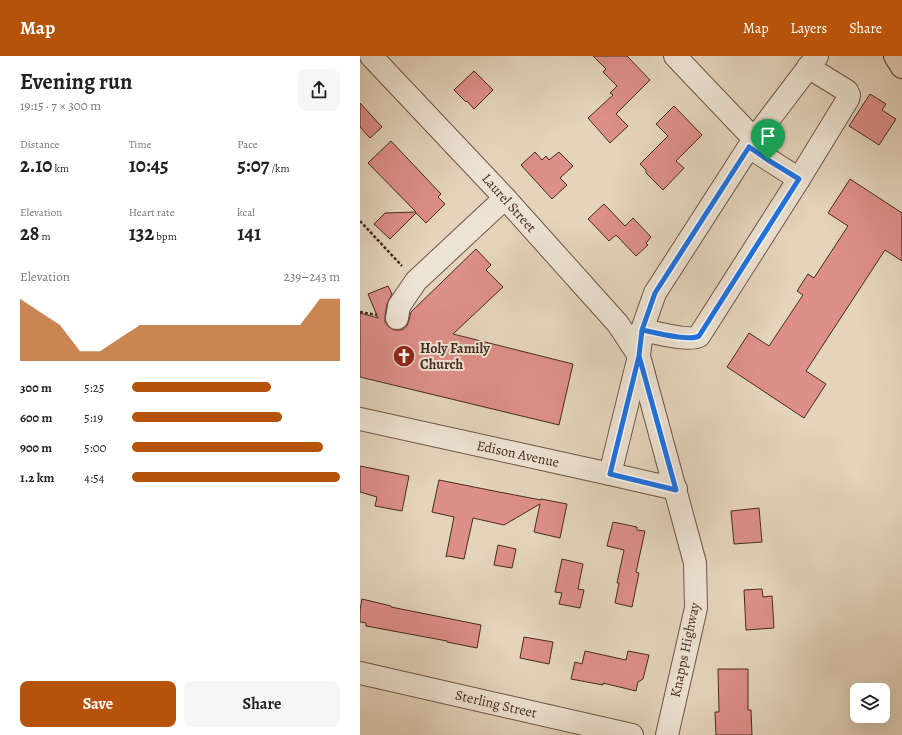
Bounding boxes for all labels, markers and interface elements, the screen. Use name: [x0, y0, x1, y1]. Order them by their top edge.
text: Map: [20, 15, 55, 41]
text: Map: [743, 19, 769, 38]
text: Layers: [791, 19, 827, 38]
text: Share: [849, 19, 882, 38]
text: Evening run: [20, 67, 132, 97]
button: share: [298, 69, 340, 111]
text: 19:15 · 7 × 300 m: [20, 97, 101, 114]
pin: [751, 119, 785, 160]
icon: arrive: [757, 125, 779, 147]
text: Distance: [20, 137, 59, 152]
text: Time: [129, 137, 152, 152]
text: Pace: [237, 137, 258, 152]
text: 2.10: [20, 152, 52, 179]
text: 10:45: [129, 152, 169, 179]
text: 5:07: [237, 152, 269, 179]
text: km: [52, 161, 69, 176]
text: /km: [269, 161, 290, 176]
street label: Laurel Street: [477, 169, 541, 237]
text: Elevation: [20, 205, 62, 220]
text: Heart rate: [129, 205, 175, 220]
text: kcal: [237, 205, 255, 220]
text: 28: [20, 220, 39, 247]
text: 132: [129, 220, 154, 247]
text: 141: [237, 220, 261, 247]
text: m: [39, 229, 51, 244]
text: bpm: [154, 229, 177, 244]
text: Elevation: [20, 268, 70, 285]
text: 239–243 m: [284, 268, 340, 285]
place label: Holy Family Church: [420, 339, 490, 374]
church icon: Holy Family Church: [391, 343, 417, 369]
text: 300 m: [20, 379, 52, 396]
text: 5:25: [84, 379, 104, 396]
text: 600 m: [20, 409, 52, 426]
text: 5:19: [84, 409, 103, 426]
street label: Edison Avenue: [475, 436, 561, 472]
text: 900 m: [20, 439, 52, 456]
text: 5:00: [84, 439, 107, 456]
text: 1.2 km: [20, 469, 54, 486]
text: 4:54: [84, 469, 104, 486]
street label: Knapps Highway: [666, 600, 705, 699]
button: Save: [20, 681, 176, 727]
button: Share: [184, 681, 340, 727]
map controls: [850, 683, 890, 723]
button: layers: [850, 683, 890, 723]
street label: Sterling Street: [453, 685, 539, 723]

